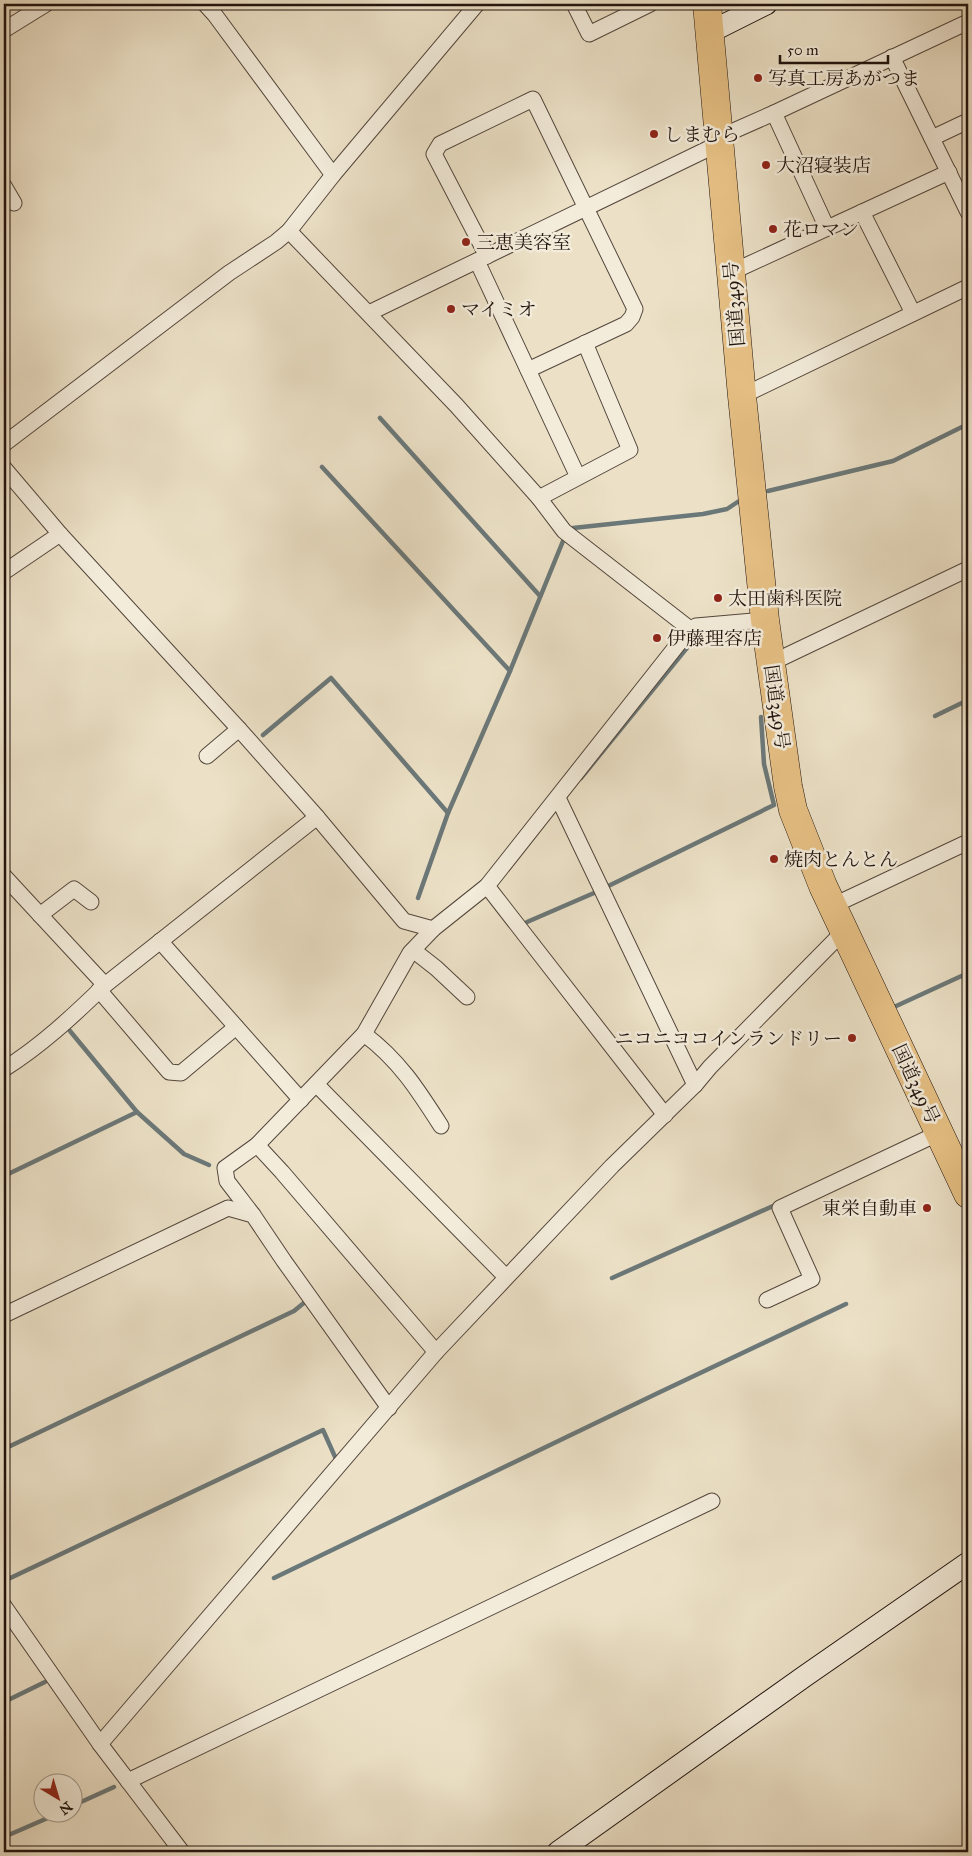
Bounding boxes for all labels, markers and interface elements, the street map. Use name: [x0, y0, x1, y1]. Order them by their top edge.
scale bar: [780, 32, 887, 64]
text: 50 m: [787, 41, 819, 59]
place label: 写真工房あがつま: [768, 67, 920, 90]
marker: 写真工房あがつま: [752, 72, 764, 84]
place label: しまむら: [664, 123, 740, 146]
marker: しまむら: [648, 128, 660, 140]
place label: 大沼寝装店: [776, 154, 871, 177]
marker: 大沼寝装店: [760, 159, 772, 171]
place label: 花ロマン: [783, 218, 859, 241]
marker: 花ロマン: [767, 223, 779, 235]
place label: 三恵美容室: [476, 231, 571, 254]
marker: 三恵美容室: [460, 236, 472, 248]
street label: 国道349号: [719, 260, 749, 348]
place label: マイミオ: [461, 298, 537, 321]
marker: マイミオ: [445, 303, 457, 315]
place label: 太田歯科医院: [728, 587, 842, 610]
marker: 太田歯科医院: [712, 592, 724, 604]
place label: 伊藤理容店: [667, 627, 762, 650]
marker: 伊藤理容店: [651, 632, 663, 644]
street label: 国道349号: [760, 663, 794, 751]
place label: 焼肉とんとん: [784, 848, 898, 871]
marker: 焼肉とんとん: [768, 853, 780, 865]
place label: ニコニココインランドリー: [615, 1027, 842, 1050]
marker: ニコニココインランドリー: [846, 1032, 858, 1044]
street label: 国道349号: [888, 1040, 944, 1128]
place label: 東栄自動車: [822, 1197, 917, 1220]
marker: 東栄自動車: [921, 1202, 933, 1214]
north arrow: [32, 1774, 82, 1824]
text: N: [56, 1797, 76, 1818]

